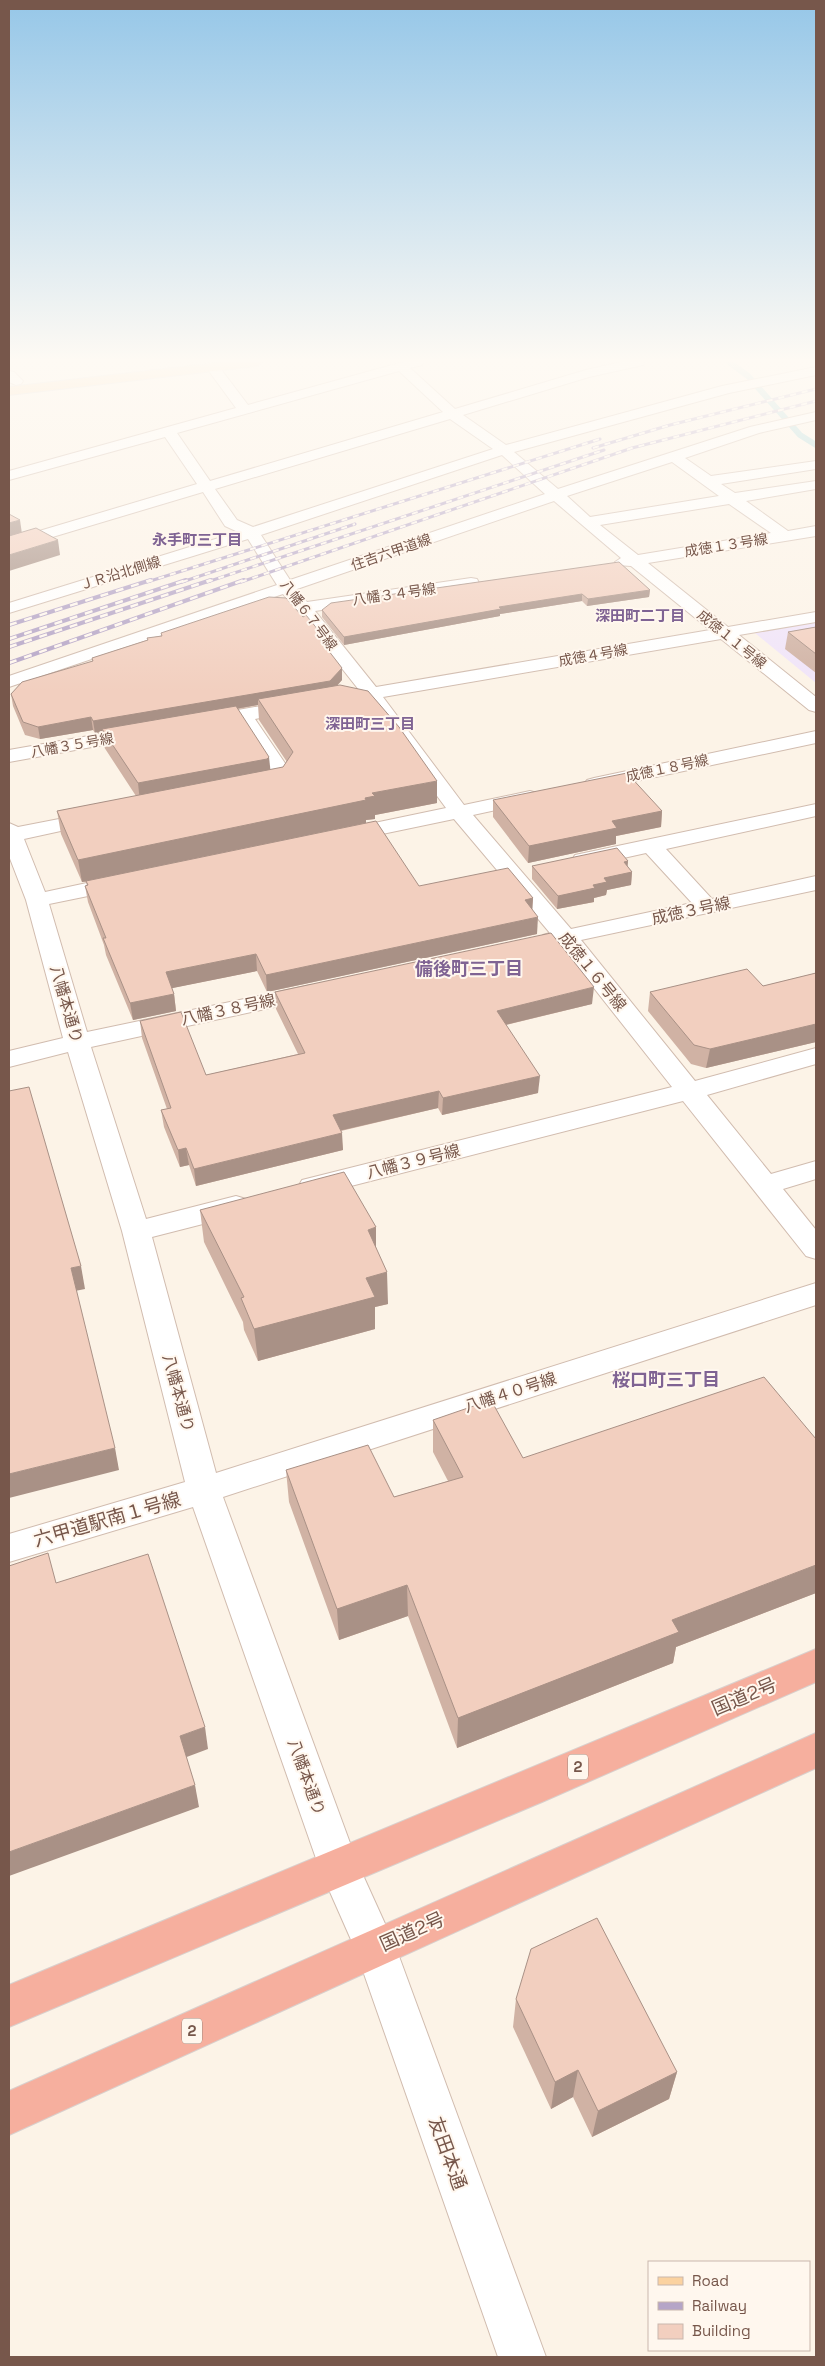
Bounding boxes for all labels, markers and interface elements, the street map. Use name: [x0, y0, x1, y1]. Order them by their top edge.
district label: 永手町三丁目: [152, 530, 242, 549]
street label: 住吉六甲道線: [348, 530, 434, 574]
street label: 成徳１３号線: [683, 530, 769, 560]
street label: ＪＲ沿北側線: [77, 552, 163, 594]
street label: 八幡６７号線: [277, 576, 341, 654]
street label: 八幡３４号線: [351, 579, 437, 609]
district label: 深田町二丁目: [595, 606, 685, 625]
street label: 成徳１１号線: [694, 606, 770, 672]
street label: 成徳４号線: [557, 640, 629, 670]
district label: 深田町三丁目: [325, 714, 415, 733]
street label: 八幡３５号線: [29, 729, 115, 761]
street label: 成徳１８号線: [624, 750, 710, 786]
street label: 成徳３号線: [650, 892, 732, 929]
street label: 成徳１６号線: [554, 927, 631, 1015]
district label: 備後町三丁目: [415, 957, 523, 980]
street label: 八幡本通り: [45, 963, 88, 1045]
street label: 八幡３８号線: [179, 989, 277, 1030]
street label: 八幡３９号線: [364, 1140, 462, 1183]
street label: 八幡本通り: [158, 1352, 199, 1434]
street label: 八幡４０号線: [461, 1368, 559, 1417]
district label: 桜口町三丁目: [612, 1368, 720, 1391]
street label: 六甲道駅南１号線: [31, 1487, 184, 1552]
street label: 国道2号: [708, 1672, 781, 1721]
street label: 八幡本通り: [283, 1736, 330, 1818]
road number: 2: [568, 1754, 588, 1780]
street label: 国道2号: [376, 1906, 449, 1957]
road number: 2: [182, 2018, 202, 2044]
street label: 友田本通: [423, 2113, 472, 2193]
legend: [648, 2261, 810, 2351]
text: Road: [692, 2271, 729, 2290]
text: Railway: [692, 2296, 747, 2315]
text: Building: [692, 2321, 751, 2340]

